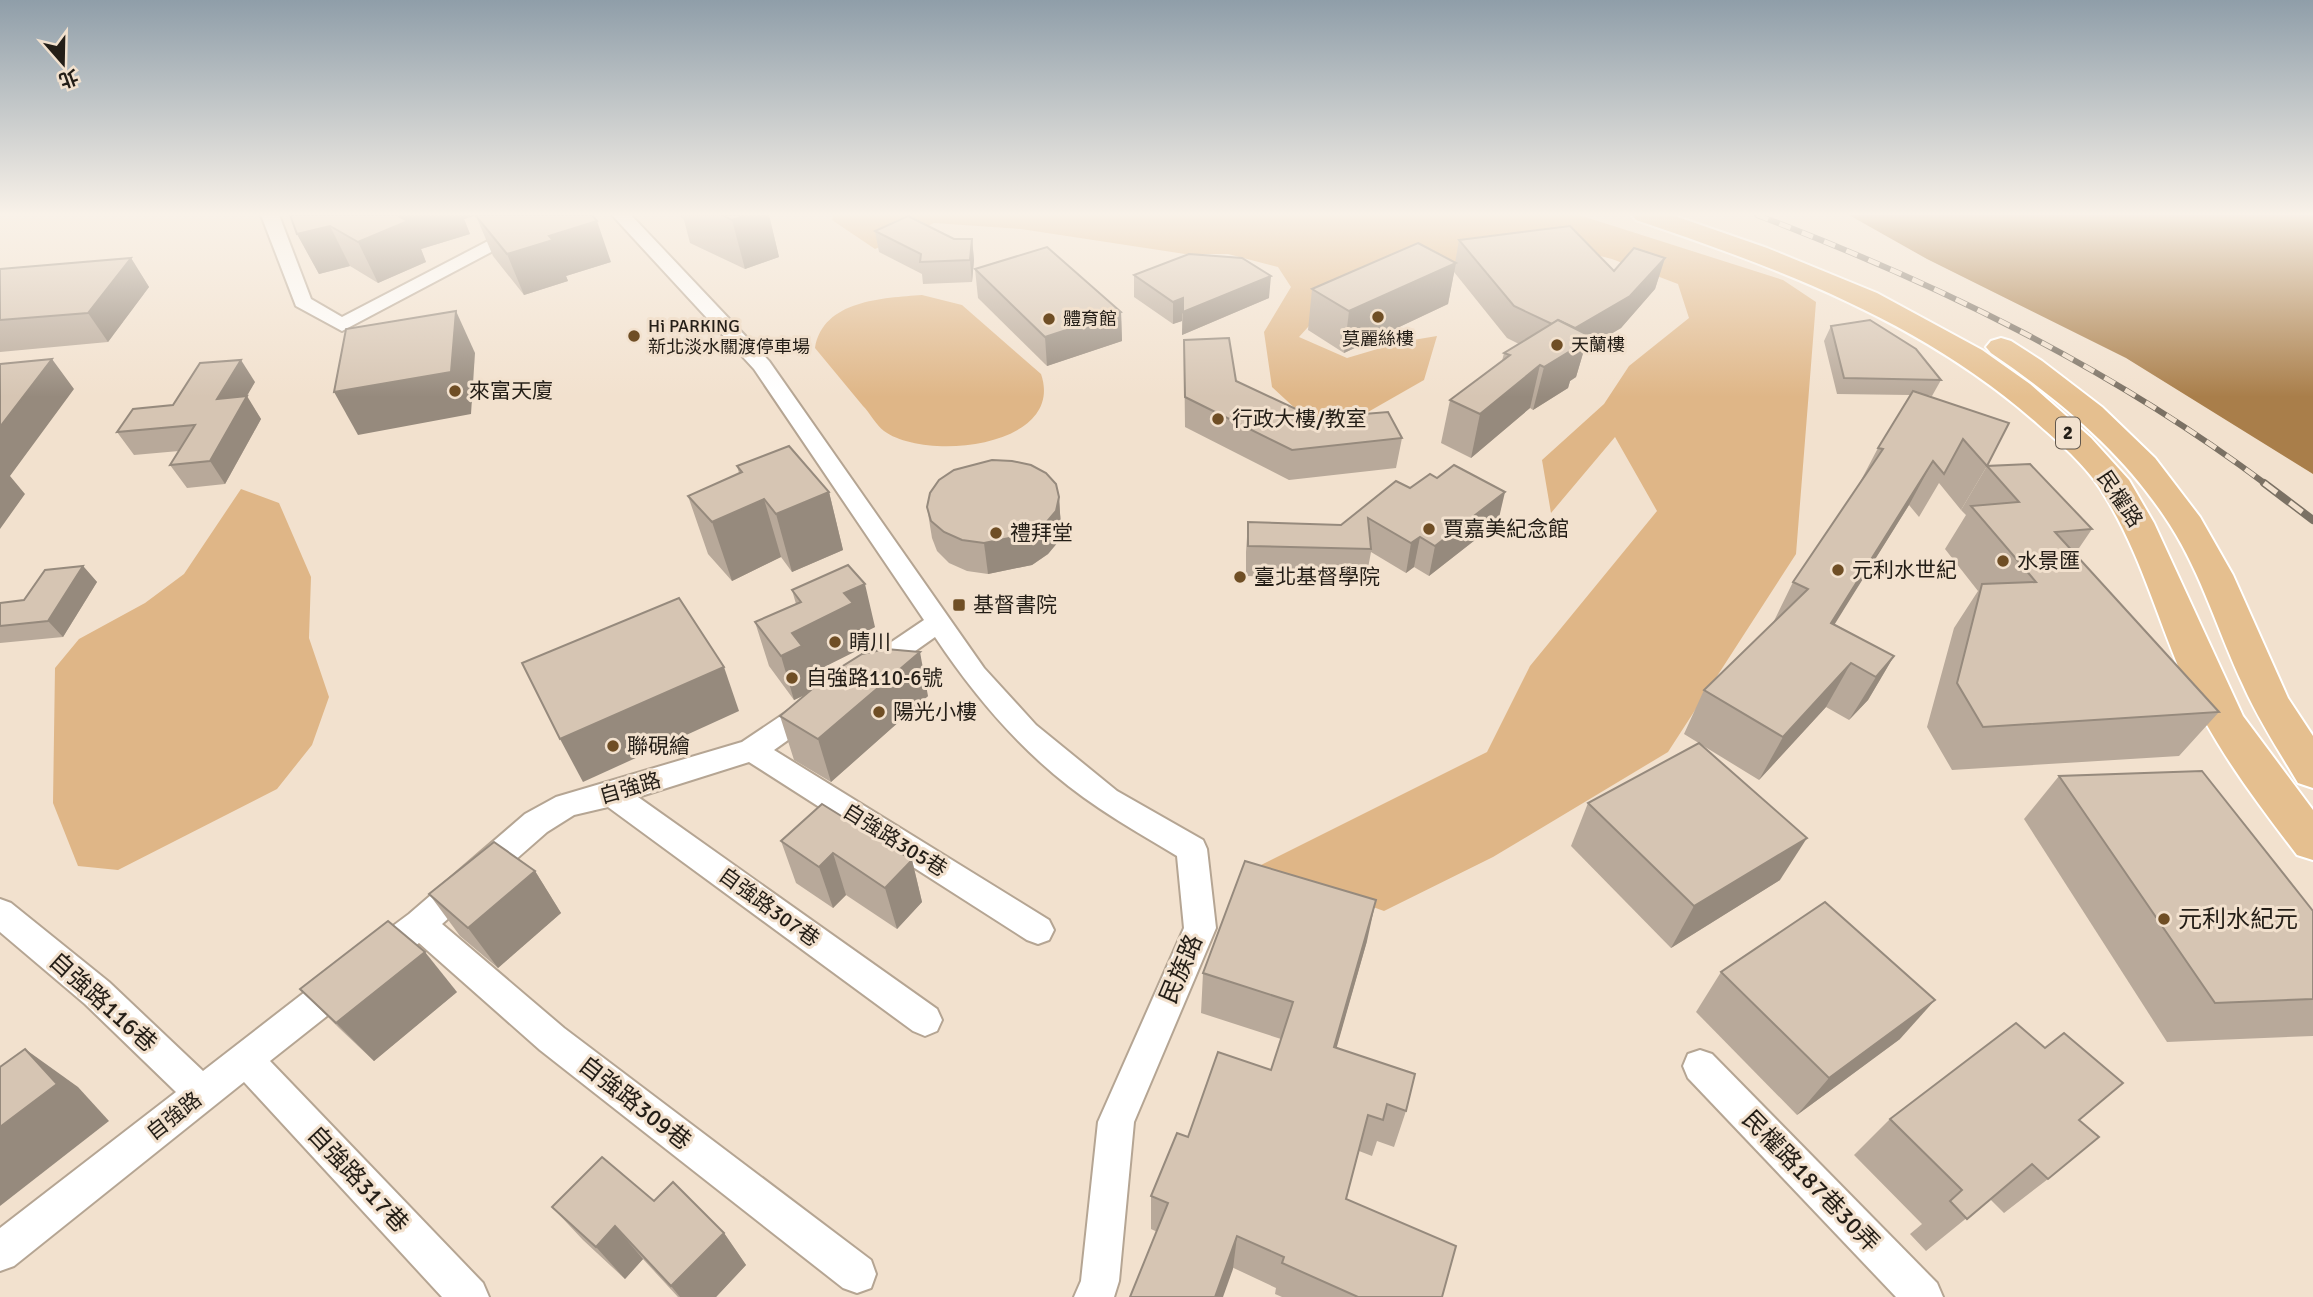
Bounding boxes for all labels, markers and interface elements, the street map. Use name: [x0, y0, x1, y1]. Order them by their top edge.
north arrow: [28, 28, 98, 98]
text: 北: [55, 64, 82, 93]
place label: 體育館: [1063, 308, 1117, 330]
marker: 莫麗絲樓: [1370, 309, 1386, 325]
marker: 體育館: [1041, 311, 1057, 327]
place label: Hi PARKING 新北淡水關渡停車場: [648, 315, 810, 358]
marker: Hi PARKING 新北淡水關渡停車場: [626, 328, 642, 344]
place label: 莫麗絲樓: [1342, 328, 1414, 350]
place label: 天蘭樓: [1571, 334, 1625, 356]
marker: 天蘭樓: [1549, 337, 1565, 353]
place label: 來富天廈: [469, 378, 553, 404]
marker: 來富天廈: [447, 383, 463, 399]
place label: 行政大樓/教室: [1232, 406, 1367, 432]
marker: 行政大樓/教室: [1210, 411, 1226, 427]
road number: 2: [2056, 418, 2080, 448]
street label: 民權路: [2092, 466, 2148, 532]
place label: 賈嘉美紀念館: [1443, 516, 1569, 542]
place label: 禮拜堂: [1010, 520, 1073, 546]
marker: 賈嘉美紀念館: [1421, 521, 1437, 537]
marker: 禮拜堂: [988, 525, 1004, 541]
place label: 水景匯: [2017, 548, 2080, 574]
marker: 水景匯: [1995, 553, 2011, 569]
place label: 元利水世紀: [1852, 557, 1957, 583]
marker: 元利水世紀: [1830, 562, 1846, 578]
place label: 臺北基督學院: [1254, 564, 1380, 590]
marker: 臺北基督學院: [1232, 569, 1248, 585]
place label: 基督書院: [973, 592, 1057, 618]
marker: 基督書院: [951, 597, 967, 613]
place label: 睛川: [849, 629, 891, 655]
marker: 睛川: [827, 634, 843, 650]
place label: 自強路110-6號: [806, 665, 943, 691]
marker: 自強路110-6號: [784, 670, 800, 686]
place label: 陽光小樓: [893, 699, 977, 725]
marker: 陽光小樓: [871, 704, 887, 720]
place label: 聯硯繪: [627, 733, 690, 759]
marker: 聯硯繪: [605, 738, 621, 754]
street label: 自強路: [596, 767, 664, 809]
street label: 自強路305巷: [838, 798, 952, 882]
street label: 自強路307巷: [714, 862, 824, 952]
place label: 元利水紀元: [2178, 904, 2298, 934]
marker: 元利水紀元: [2156, 911, 2172, 927]
street label: 民族路: [1153, 930, 1209, 1008]
street label: 自強路116巷: [43, 946, 163, 1058]
street label: 自強路309巷: [573, 1050, 697, 1156]
street label: 自強路: [141, 1086, 207, 1146]
street label: 民權路187巷30弄: [1736, 1104, 1886, 1258]
street label: 自強路317巷: [301, 1119, 415, 1239]

